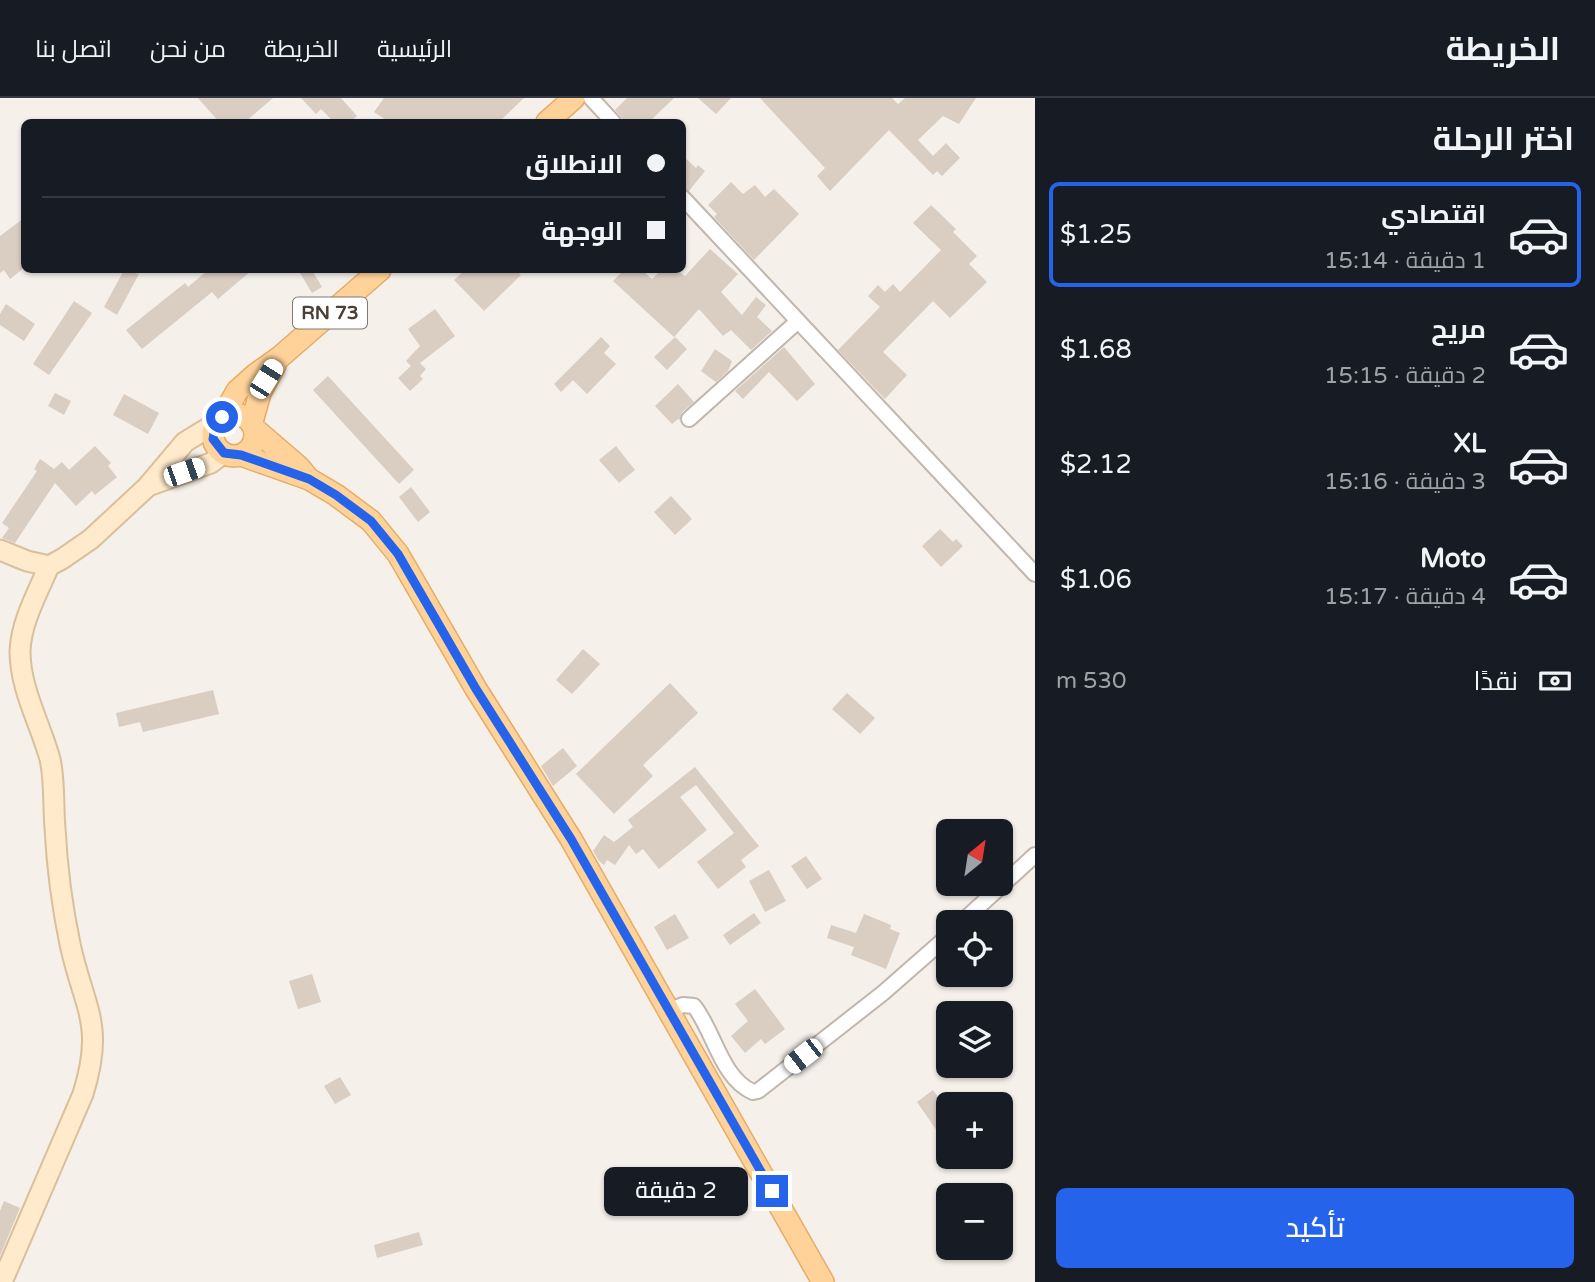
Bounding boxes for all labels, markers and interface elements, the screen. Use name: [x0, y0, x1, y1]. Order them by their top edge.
text: الخريطة: [1446, 30, 1560, 69]
text: اتصل بنا: [35, 35, 112, 64]
text: من نحن: [150, 35, 226, 64]
text: الخريطة: [264, 35, 339, 64]
text: الرئيسية: [377, 35, 452, 64]
text: اختر الرحلة: [1433, 121, 1574, 159]
text: الانطلاق: [525, 149, 623, 180]
text: اقتصادي: [1381, 199, 1486, 230]
icon: car: [1507, 203, 1570, 266]
text: الوجهة: [542, 216, 623, 247]
text: $1.25: [1060, 219, 1132, 250]
text: 1 دقيقة · 15:14: [1324, 247, 1486, 275]
road number: RN 73: [293, 298, 367, 328]
text: مريح: [1431, 314, 1486, 345]
icon: car: [1507, 318, 1570, 381]
text: $1.68: [1060, 334, 1132, 365]
car: [246, 356, 287, 402]
text: 2 دقيقة · 15:15: [1324, 362, 1486, 390]
route start: [206, 401, 238, 433]
text: XL: [1454, 428, 1486, 459]
icon: car: [1507, 433, 1570, 496]
text: $2.12: [1060, 449, 1132, 480]
car: [161, 455, 208, 489]
text: 3 دقيقة · 15:16: [1324, 468, 1486, 496]
text: Moto: [1420, 543, 1486, 574]
icon: car: [1507, 548, 1570, 611]
text: $1.06: [1060, 564, 1132, 595]
text: 4 دقيقة · 15:17: [1324, 583, 1486, 611]
icon: cash: [1536, 662, 1574, 700]
text: نقدًا: [1474, 666, 1518, 697]
text: 530 m: [1056, 667, 1126, 695]
north arrow: [936, 819, 1013, 896]
map controls: [936, 819, 1013, 1260]
button: locate: [936, 910, 1013, 987]
button: layers: [936, 1001, 1013, 1078]
car: [780, 1035, 827, 1077]
button: +: [936, 1092, 1013, 1169]
callout: 2 دقيقة: [604, 1166, 748, 1216]
route end: [756, 1175, 788, 1207]
text: 2 دقيقة: [635, 1177, 717, 1205]
button: −: [936, 1183, 1013, 1260]
button: تأكيد: [1056, 1188, 1574, 1268]

